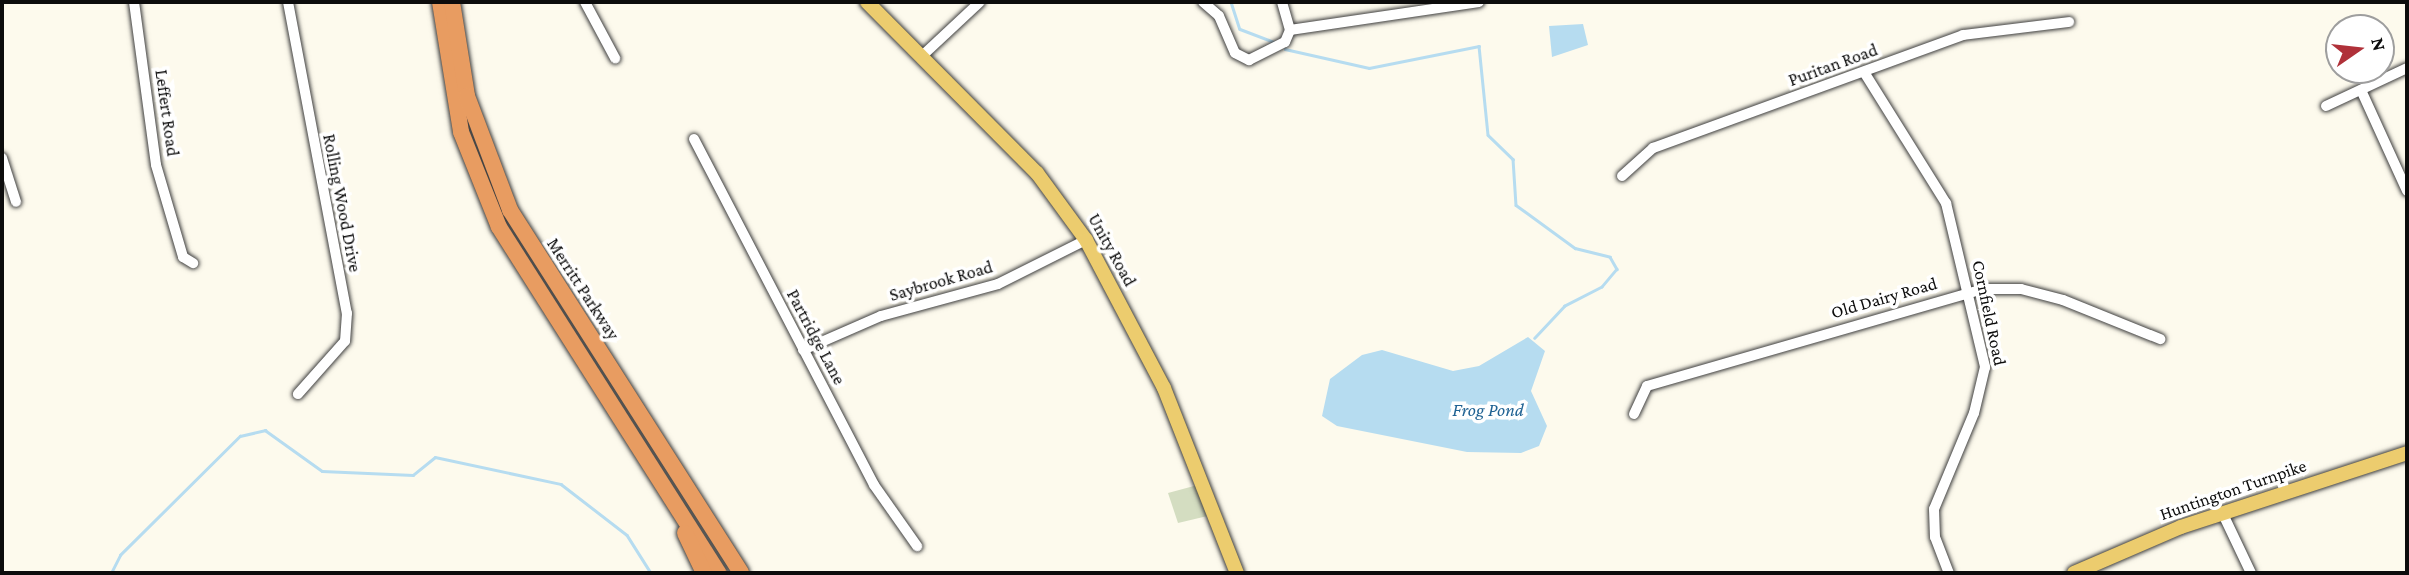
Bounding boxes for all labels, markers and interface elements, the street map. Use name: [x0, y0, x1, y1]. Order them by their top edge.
north arrow: [2325, 14, 2395, 84]
text: N: [2367, 35, 2391, 53]
street label: Puritan Road: [1785, 39, 1881, 91]
street label: Leffert Road: [150, 68, 184, 158]
street label: Rolling Wood Drive: [318, 132, 366, 274]
street label: Unity Road: [1083, 210, 1141, 290]
street label: Merritt Parkway: [542, 234, 624, 344]
street label: Saybrook Road: [887, 256, 995, 306]
street label: Cornfield Road: [1967, 258, 2011, 368]
street label: Old Dairy Road: [1829, 273, 1939, 323]
street label: Partridge Lane: [782, 286, 850, 388]
water label: Frog Pond: [1452, 399, 1524, 421]
street label: Huntington Turnpike: [2157, 455, 2309, 525]

